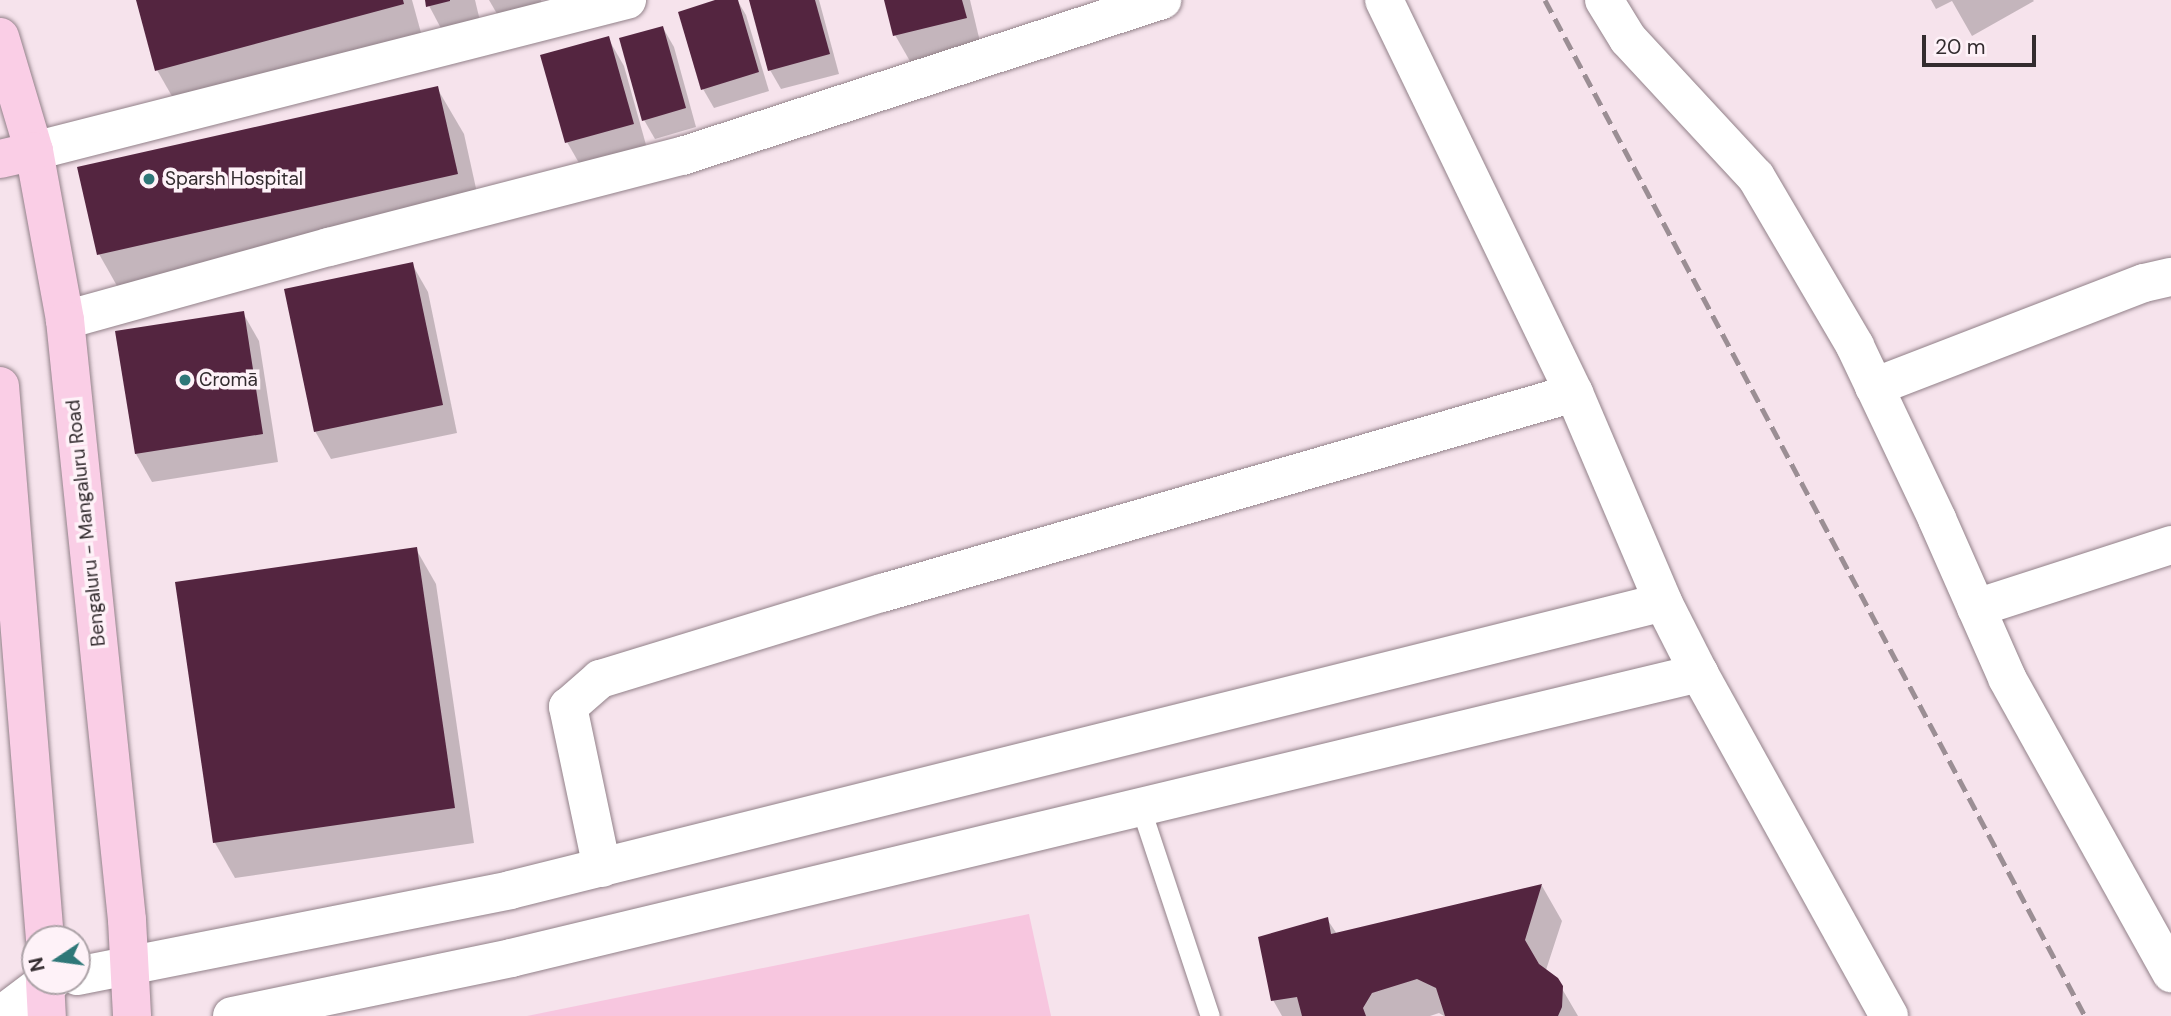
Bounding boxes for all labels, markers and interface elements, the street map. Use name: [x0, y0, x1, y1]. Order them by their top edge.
scale bar: [1926, 21, 2040, 65]
text: 20 m: [1935, 33, 1986, 61]
place label: Sparsh Hospital: [165, 168, 303, 190]
marker: Sparsh Hospital: [139, 169, 159, 189]
place label: Cromā: [199, 369, 258, 391]
marker: Cromā: [177, 372, 193, 388]
street label: Bengaluru - Mangaluru Road: [62, 398, 110, 648]
north arrow: [21, 925, 91, 995]
text: N: [23, 955, 51, 974]

